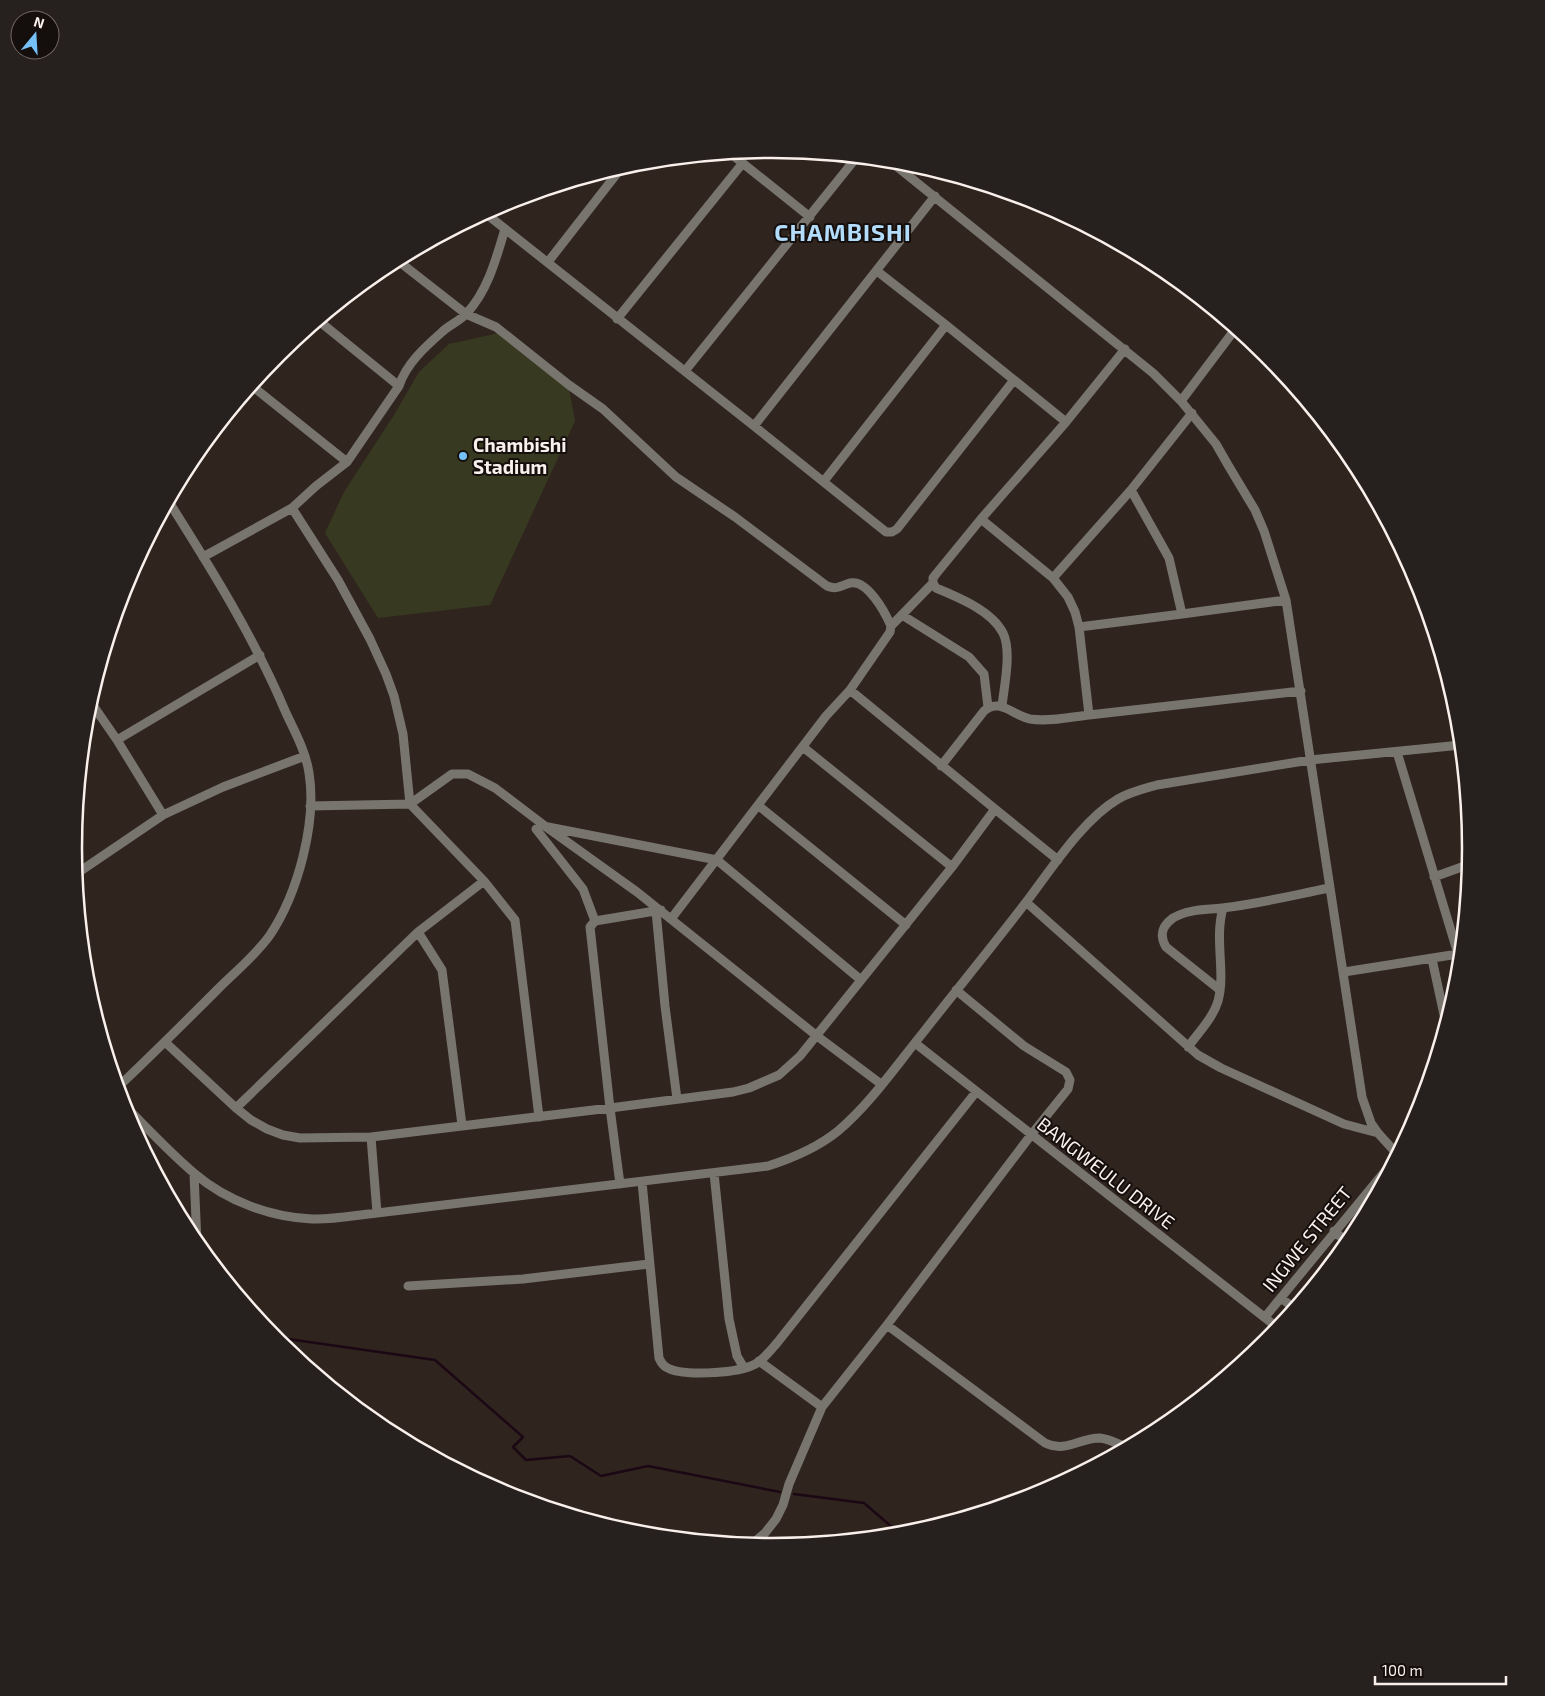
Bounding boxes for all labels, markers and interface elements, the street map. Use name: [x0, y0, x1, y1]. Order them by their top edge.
north arrow: [10, 10, 60, 60]
text: N: [32, 13, 47, 32]
district label: CHAMBISHI: [774, 217, 912, 246]
place label: Chambishi Stadium: [473, 433, 566, 478]
marker: Chambishi Stadium: [457, 450, 469, 462]
street label: BANGWEULU DRIVE: [1033, 1112, 1180, 1233]
street label: INGWE STREET: [1257, 1181, 1356, 1296]
scale bar: [1375, 1654, 1506, 1686]
text: 100 m: [1382, 1661, 1423, 1679]

